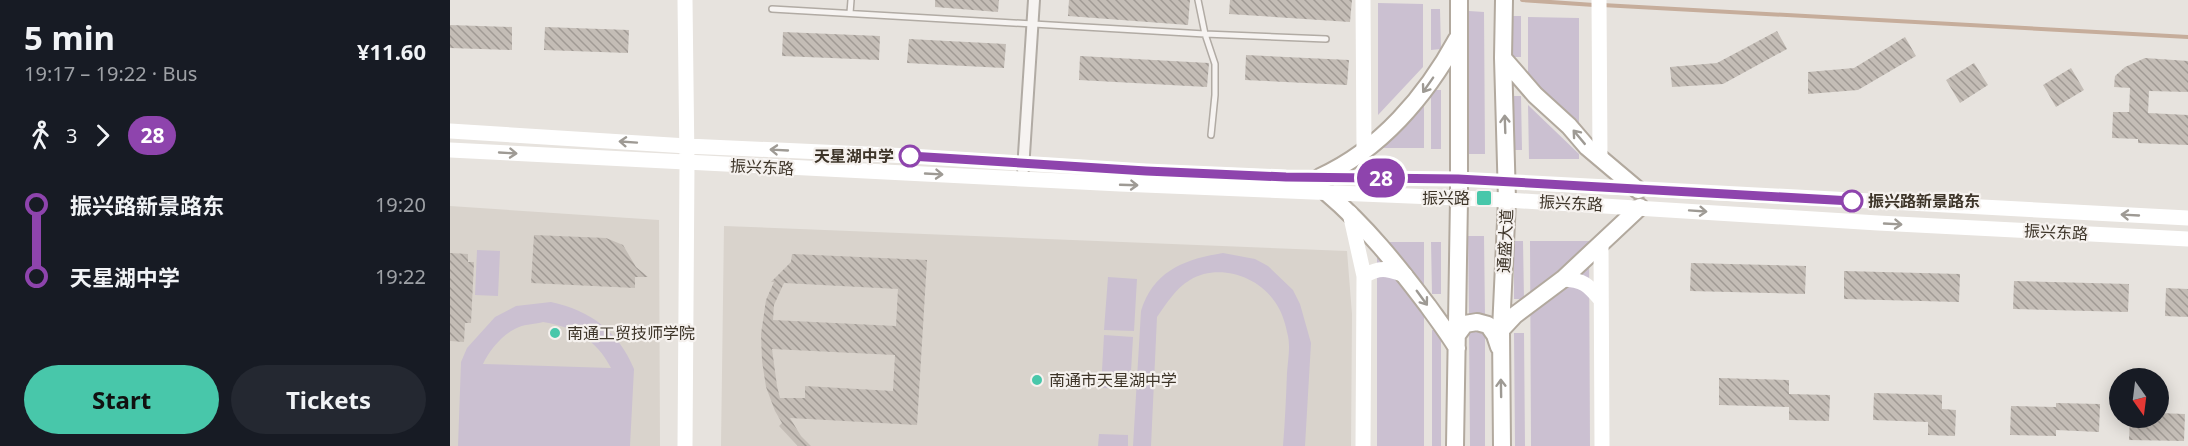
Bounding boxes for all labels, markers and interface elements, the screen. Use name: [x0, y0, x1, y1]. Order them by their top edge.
text: 5 min: [24, 15, 115, 60]
text: ¥11.60: [357, 36, 426, 66]
text: 19:17 – 19:22 · Bus: [24, 60, 197, 87]
one-way arrow: [1422, 76, 1434, 93]
one-way arrow: [1499, 115, 1511, 135]
icon: walk: [24, 119, 57, 152]
icon: forward: [86, 119, 119, 152]
text: 28: [140, 121, 164, 149]
text: 3: [66, 122, 77, 149]
one-way arrow: [1572, 130, 1586, 145]
one-way arrow: [619, 137, 639, 148]
one-way arrow: [770, 145, 790, 156]
place label: 天星湖中学: [814, 145, 894, 167]
marker: 天星湖中学: [899, 145, 921, 167]
one-way arrow: [498, 148, 518, 159]
street label: 振兴东路: [729, 154, 795, 180]
line badge: 28: [1354, 158, 1408, 198]
text: 28: [1369, 164, 1393, 192]
one-way arrow: [924, 169, 944, 180]
one-way arrow: [1118, 179, 1138, 190]
place label: 振兴路: [1422, 187, 1470, 209]
marker: 振兴路: [1475, 189, 1493, 207]
text: 振兴路新景路东: [70, 190, 224, 220]
street label: 振兴东路: [1538, 190, 1604, 216]
marker: 振兴路新景路东: [1841, 190, 1863, 212]
place label: 振兴路新景路东: [1868, 190, 1980, 212]
text: 19:20: [375, 191, 426, 218]
one-way arrow: [1688, 206, 1707, 217]
street label: 通盛大道: [1492, 208, 1518, 274]
one-way arrow: [2120, 209, 2140, 220]
one-way arrow: [1882, 218, 1902, 229]
street label: 振兴东路: [2023, 219, 2089, 245]
text: 天星湖中学: [70, 262, 180, 292]
text: 19:22: [375, 263, 426, 290]
one-way arrow: [1416, 290, 1428, 306]
place label: 南通工贸技师学院: [567, 322, 695, 344]
marker: 南通工贸技师学院: [548, 326, 562, 340]
button: Start: [24, 365, 219, 434]
button: Tickets: [231, 365, 426, 434]
north arrow: [2109, 368, 2169, 428]
map controls: [2109, 368, 2169, 428]
place label: 南通市天星湖中学: [1049, 369, 1177, 391]
marker: 南通市天星湖中学: [1030, 373, 1044, 387]
one-way arrow: [1496, 379, 1507, 399]

